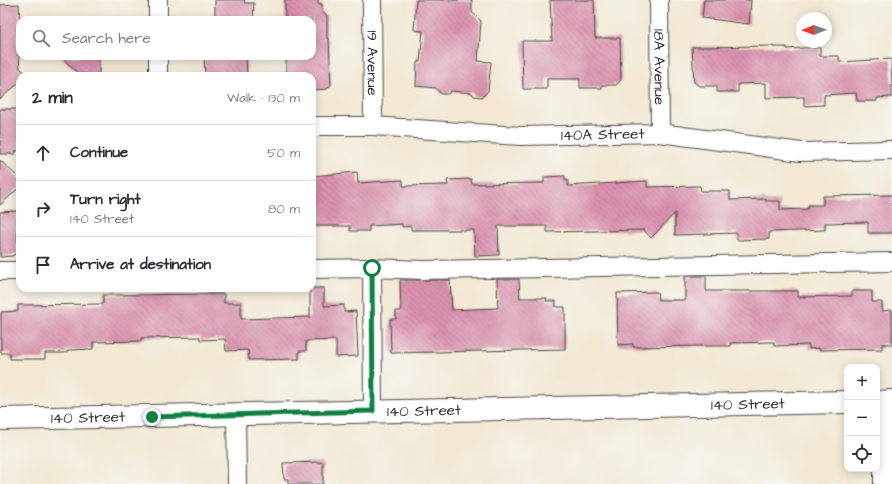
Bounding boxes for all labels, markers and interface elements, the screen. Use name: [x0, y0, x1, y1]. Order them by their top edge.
north arrow: [796, 12, 832, 48]
search box: [16, 16, 316, 60]
icon: search: [30, 27, 52, 49]
text: Search here: [62, 28, 151, 49]
street label: 18A Avenue: [649, 29, 670, 105]
street label: 19 Avenue: [362, 30, 383, 96]
text: 2 min: [32, 86, 73, 110]
text: Walk · 130 m: [227, 89, 300, 107]
street label: 140A Street: [561, 123, 645, 146]
icon: ahead: [32, 142, 54, 164]
text: Continue: [70, 142, 128, 163]
text: 50 m: [267, 144, 300, 162]
text: Turn right: [70, 189, 141, 210]
icon: right: [32, 198, 54, 220]
text: 80 m: [268, 200, 300, 218]
text: 140 Street: [70, 210, 134, 228]
icon: arrive: [32, 254, 54, 276]
text: Arrive at destination: [70, 254, 211, 275]
route start: [363, 259, 381, 277]
map controls: [844, 364, 880, 472]
button: +: [844, 364, 880, 400]
street label: 140 Street: [711, 393, 785, 415]
street label: 140 Street: [387, 399, 461, 422]
button: −: [844, 400, 880, 436]
street label: 140 Street: [51, 406, 125, 428]
route end: [143, 408, 161, 426]
button: locate: [844, 436, 880, 472]

